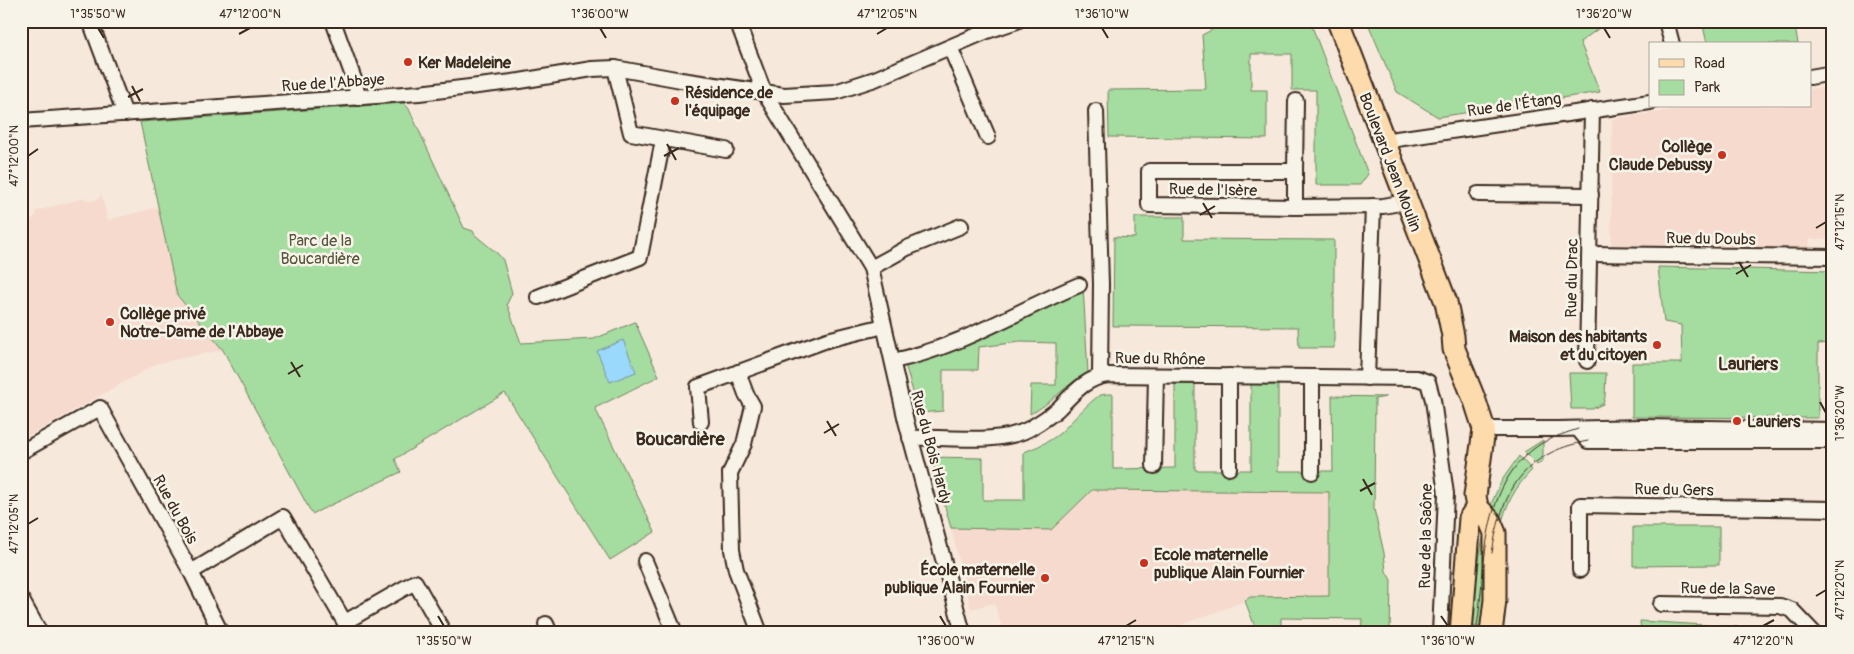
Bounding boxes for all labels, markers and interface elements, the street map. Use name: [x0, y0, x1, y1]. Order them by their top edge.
text: 1°35'50"W: [70, 7, 126, 22]
text: 47°12'00"N: [219, 7, 281, 22]
text: 1°36'00"W: [571, 7, 629, 22]
text: 47°12'05"N: [857, 7, 917, 22]
text: 1°36'10"W: [1075, 7, 1129, 22]
text: 1°36'20"W: [1576, 7, 1632, 22]
legend: [1649, 42, 1812, 108]
place label: Ker Madeleine: [418, 53, 512, 73]
text: Road: [1694, 54, 1725, 73]
marker: Ker Madeleine: [402, 56, 414, 68]
street label: Rue de l'Abbaye: [281, 69, 385, 97]
text: Park: [1694, 78, 1721, 97]
place label: Résidence de l'équipage: [685, 83, 774, 121]
street label: Rue de l'Étang: [1466, 89, 1562, 121]
street label: Boulevard Jean Moulin: [1354, 90, 1426, 235]
marker: Résidence de l'équipage: [669, 95, 681, 107]
text: 47°12'00"N: [7, 125, 22, 187]
place label: Collège Claude Debussy: [1609, 137, 1713, 175]
marker: Collège Claude Debussy: [1716, 149, 1728, 161]
street label: Rue de l'Isère: [1169, 179, 1258, 201]
text: 47°12'15"N: [1833, 194, 1848, 250]
street label: Rue du Doubs: [1666, 228, 1756, 250]
park label: Parc de la Boucardière: [280, 231, 360, 269]
street label: Rue du Drac: [1561, 238, 1583, 318]
place label: Collège privé Notre-Dame de l'Abbaye: [120, 304, 285, 342]
marker: Collège privé Notre-Dame de l'Abbaye: [104, 316, 116, 328]
place label: Maison des habitants et du citoyen: [1509, 327, 1648, 365]
marker: Maison des habitants et du citoyen: [1651, 339, 1663, 351]
street label: Rue du Rhône: [1115, 348, 1206, 370]
district label: Lauriers: [1718, 353, 1779, 376]
text: 1°36'20"W: [1833, 385, 1848, 441]
street label: Rue du Bois Hardy: [906, 388, 956, 506]
place label: Lauriers: [1747, 412, 1801, 432]
marker: Lauriers: [1731, 415, 1743, 427]
district label: Boucardière: [635, 428, 726, 451]
street label: Rue du Bois: [148, 472, 202, 547]
street label: Rue du Gers: [1634, 479, 1714, 501]
street label: Rue de la Saône: [1415, 483, 1437, 589]
text: 47°12'05"N: [7, 494, 22, 554]
place label: Ecole maternelle publique Alain Fournier: [1154, 545, 1305, 583]
marker: Ecole maternelle publique Alain Fournier: [1138, 557, 1150, 569]
place label: École maternelle publique Alain Fournier: [884, 559, 1036, 598]
text: 47°12'20"N: [1833, 560, 1848, 620]
marker: École maternelle publique Alain Fournier: [1039, 572, 1051, 584]
street label: Rue de la Save: [1681, 578, 1776, 600]
text: 1°35'50"W: [416, 634, 472, 649]
text: 1°36'00"W: [917, 634, 975, 649]
text: 47°12'15"N: [1098, 634, 1154, 649]
text: 1°36'10"W: [1421, 634, 1475, 649]
text: 47°12'20"N: [1733, 634, 1793, 649]

